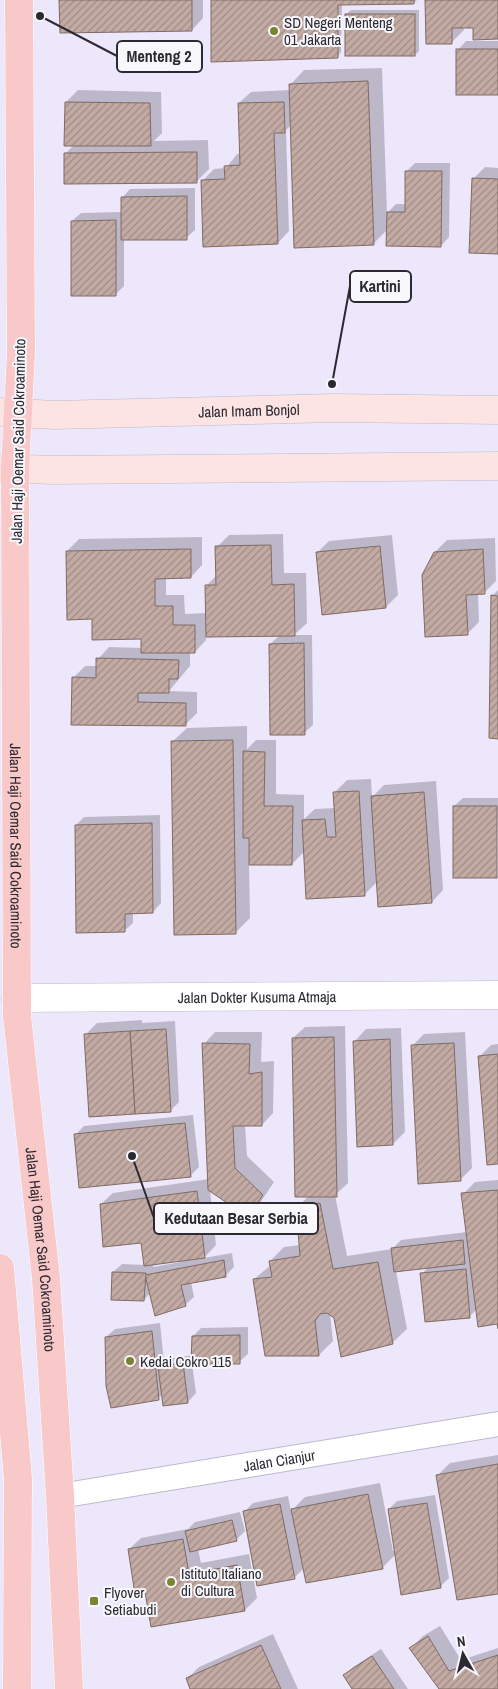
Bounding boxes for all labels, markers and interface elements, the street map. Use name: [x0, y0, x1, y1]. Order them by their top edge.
place label: SD Negeri Menteng 01 Jakarta: [284, 12, 393, 50]
marker: SD Negeri Menteng 01 Jakarta: [268, 25, 280, 37]
callout: Menteng 2: [117, 41, 202, 72]
text: Menteng 2: [127, 45, 191, 67]
callout: Kartini: [350, 271, 411, 302]
text: Kartini: [359, 275, 401, 297]
street label: Jalan Haji Oemar Said Cokroaminoto: [6, 338, 30, 544]
street label: Jalan Imam Bonjol: [198, 398, 300, 422]
street label: Jalan Haji Oemar Said Cokroaminoto: [6, 743, 27, 949]
street label: Jalan Dokter Kusuma Atmaja: [178, 986, 337, 1007]
street label: Jalan Haji Oemar Said Cokroaminoto: [21, 1146, 61, 1353]
callout: Kedutaan Besar Serbia: [154, 1203, 318, 1234]
text: Kedutaan Besar Serbia: [164, 1207, 309, 1229]
place label: Kedai Cokro 115: [140, 1351, 232, 1372]
marker: Kedai Cokro 115: [124, 1355, 136, 1367]
street label: Jalan Cianjur: [242, 1444, 317, 1476]
place label: Istituto Italiano di Cultura: [181, 1563, 262, 1601]
marker: Istituto Italiano di Cultura: [165, 1576, 177, 1588]
place label: Flyover Setiabudi: [104, 1582, 157, 1620]
marker: Flyover Setiabudi: [88, 1595, 100, 1607]
north arrow: [438, 1629, 488, 1679]
text: N: [456, 1632, 467, 1651]

